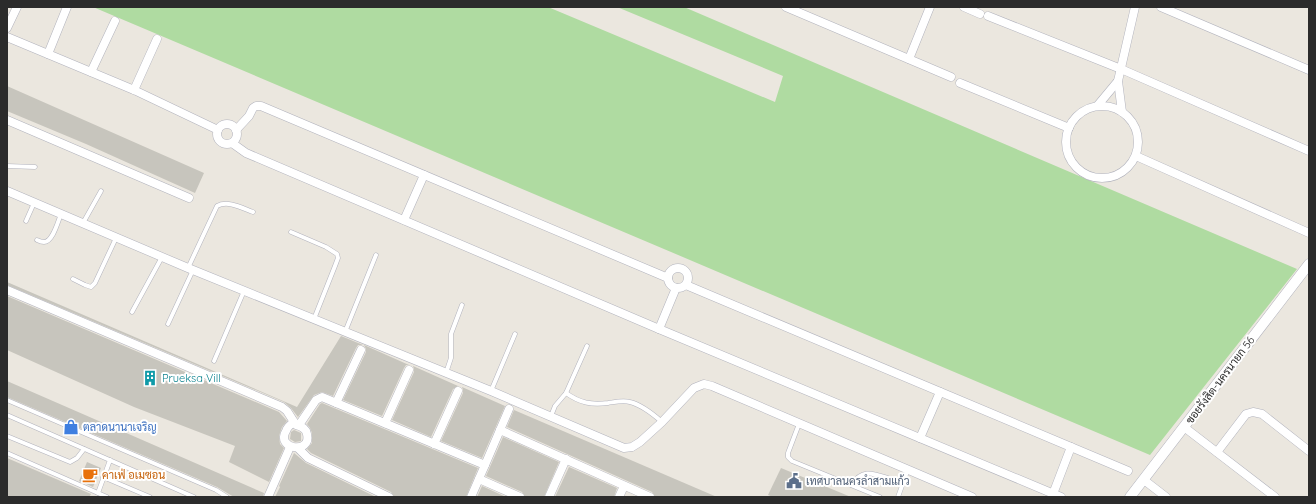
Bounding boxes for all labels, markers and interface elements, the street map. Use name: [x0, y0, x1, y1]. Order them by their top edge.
street label: ซอยรังสิต-นครนายก 56: [1182, 333, 1258, 427]
building icon: Prueksa Vill: [141, 369, 159, 387]
place label: Prueksa Vill: [162, 371, 221, 385]
shop icon: ตลาดนานาเจริญ: [62, 418, 80, 436]
place label: ตลาดนานาเจริญ: [83, 420, 157, 434]
cafe icon: คาเฟ่ อเมซอน: [81, 466, 99, 484]
place label: คาเฟ่ อเมซอน: [102, 468, 165, 482]
public building icon: เทศบาลนครลำสามแก้ว: [785, 472, 803, 490]
place label: เทศบาลนครลำสามแก้ว: [806, 474, 910, 488]

